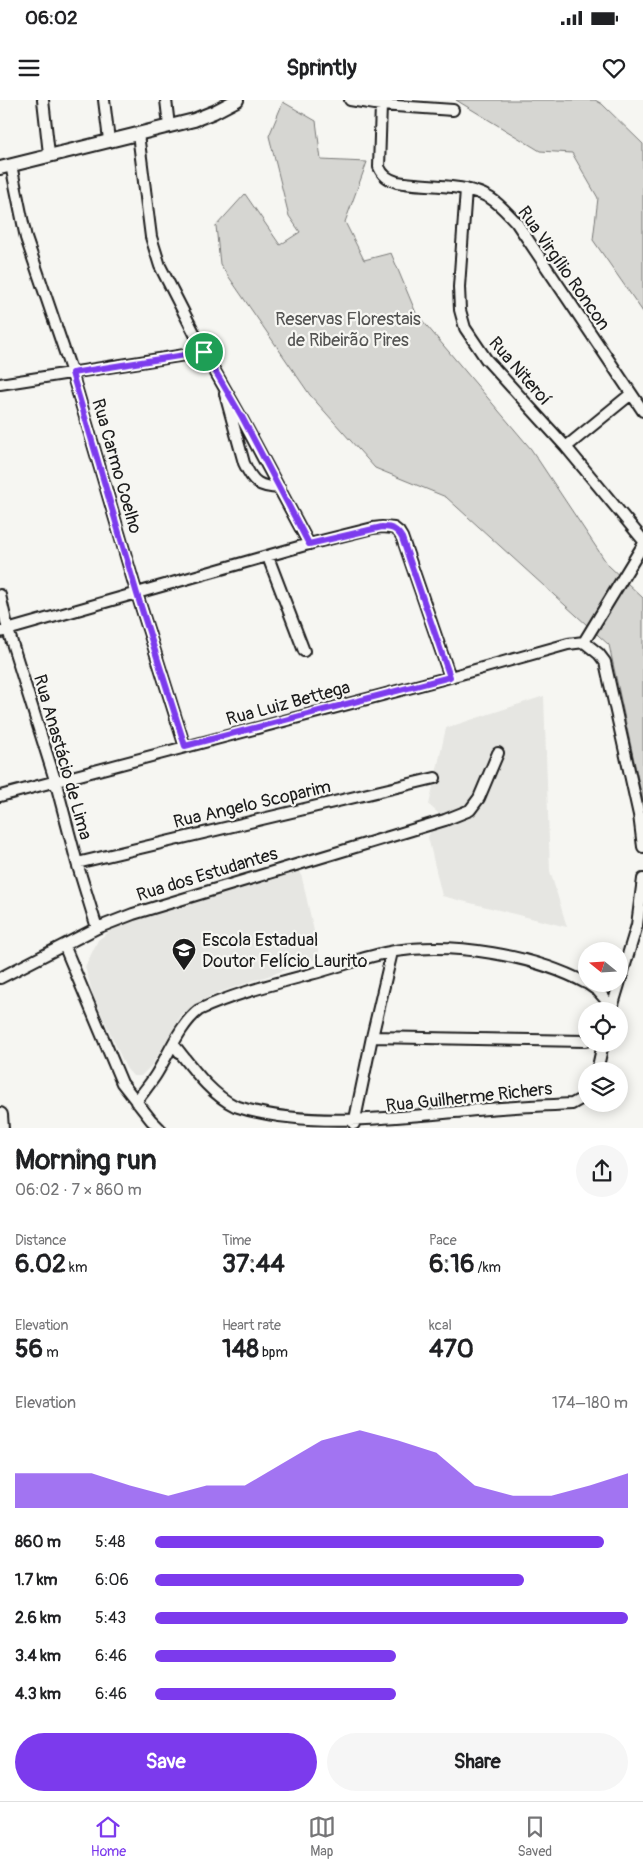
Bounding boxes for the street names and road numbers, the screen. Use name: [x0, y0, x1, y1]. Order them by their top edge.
street label: Rua Virgílio Roncon: [512, 202, 615, 335]
street label: Rua Niteroí: [483, 332, 556, 411]
street label: Rua Carmo Coelho: [86, 396, 147, 537]
street label: Rua Anastácio de Lima: [28, 672, 97, 842]
street label: Rua Luiz Bettega: [224, 676, 353, 731]
street label: Rua Angelo Scoparim: [171, 775, 333, 834]
street label: Rua dos Estudantes: [134, 842, 281, 907]
street label: Rua Guilherme Richers: [385, 1077, 553, 1118]

